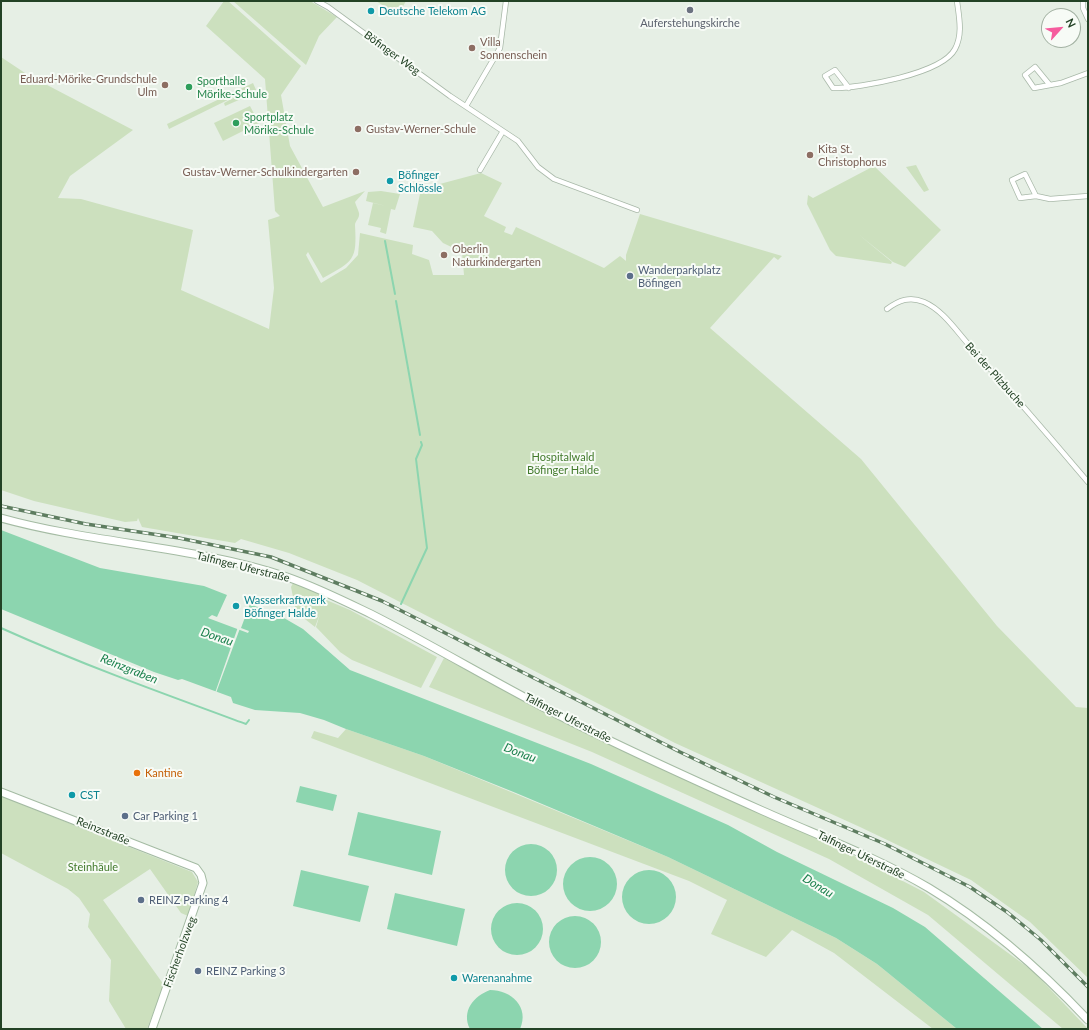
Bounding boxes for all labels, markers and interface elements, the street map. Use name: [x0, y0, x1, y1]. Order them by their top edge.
place label: Deutsche Telekom AG: [379, 4, 486, 18]
marker: Auferstehungskirche: [685, 5, 695, 15]
marker: Deutsche Telekom AG: [366, 6, 376, 16]
north arrow: [1041, 8, 1081, 48]
place label: Auferstehungskirche: [640, 16, 740, 30]
text: N: [1064, 16, 1079, 30]
street label: Böfinger Weg: [361, 28, 423, 78]
place label: Villa Sonnenschein: [480, 35, 547, 61]
marker: Villa Sonnenschein: [467, 43, 477, 53]
place label: Eduard-Mörike-Grundschule Ulm: [20, 72, 157, 98]
place label: Sporthalle Mörike-Schule: [197, 74, 267, 100]
marker: Eduard-Mörike-Grundschule Ulm: [160, 80, 170, 90]
marker: Sporthalle Mörike-Schule: [184, 82, 194, 92]
place label: Sportplatz Mörike-Schule: [244, 110, 314, 136]
marker: Sportplatz Mörike-Schule: [231, 118, 241, 128]
place label: Gustav-Werner-Schule: [366, 122, 476, 136]
marker: Gustav-Werner-Schule: [353, 124, 363, 134]
place label: Kita St. Christophorus: [818, 142, 886, 168]
marker: Kita St. Christophorus: [805, 150, 815, 160]
place label: Gustav-Werner-Schulkindergarten: [183, 165, 348, 179]
marker: Gustav-Werner-Schulkindergarten: [351, 167, 361, 177]
place label: Böfinger Schlössle: [398, 168, 442, 194]
marker: Böfinger Schlössle: [385, 176, 395, 186]
place label: Oberlin Naturkindergarten: [452, 242, 541, 268]
marker: Oberlin Naturkindergarten: [439, 250, 449, 260]
place label: Wanderparkplatz Böfingen: [638, 263, 721, 289]
marker: Wanderparkplatz Böfingen: [625, 271, 635, 281]
street label: Bei der Pilzbuche: [962, 340, 1028, 410]
park label: Hospitalwald Böfinger Halde: [527, 450, 599, 476]
street label: Talfinger Uferstraße: [195, 549, 291, 585]
place label: Wasserkraftwerk Böfinger Halde: [244, 593, 326, 619]
marker: Wasserkraftwerk Böfinger Halde: [231, 601, 241, 611]
water label: Donau: [199, 625, 235, 649]
water label: Reinzgraben: [98, 651, 160, 687]
street label: Talfinger Uferstraße: [522, 690, 614, 746]
water label: Donau: [502, 740, 538, 766]
place label: Kantine: [145, 766, 183, 780]
marker: Kantine: [132, 768, 142, 778]
place label: CST: [80, 788, 100, 802]
marker: CST: [67, 790, 77, 800]
place label: Car Parking 1: [133, 809, 198, 823]
marker: Car Parking 1: [120, 811, 130, 821]
street label: Reinzstraße: [74, 814, 132, 848]
street label: Talfinger Uferstraße: [815, 828, 907, 882]
park label: Steinhäule: [68, 860, 118, 874]
water label: Donau: [800, 871, 836, 901]
place label: REINZ Parking 4: [149, 893, 228, 907]
marker: REINZ Parking 4: [136, 895, 146, 905]
street label: Fischerholzweg: [161, 915, 199, 989]
place label: REINZ Parking 3: [206, 964, 285, 978]
marker: REINZ Parking 3: [193, 966, 203, 976]
place label: Warenanahme: [462, 971, 532, 985]
marker: Warenanahme: [449, 973, 459, 983]

